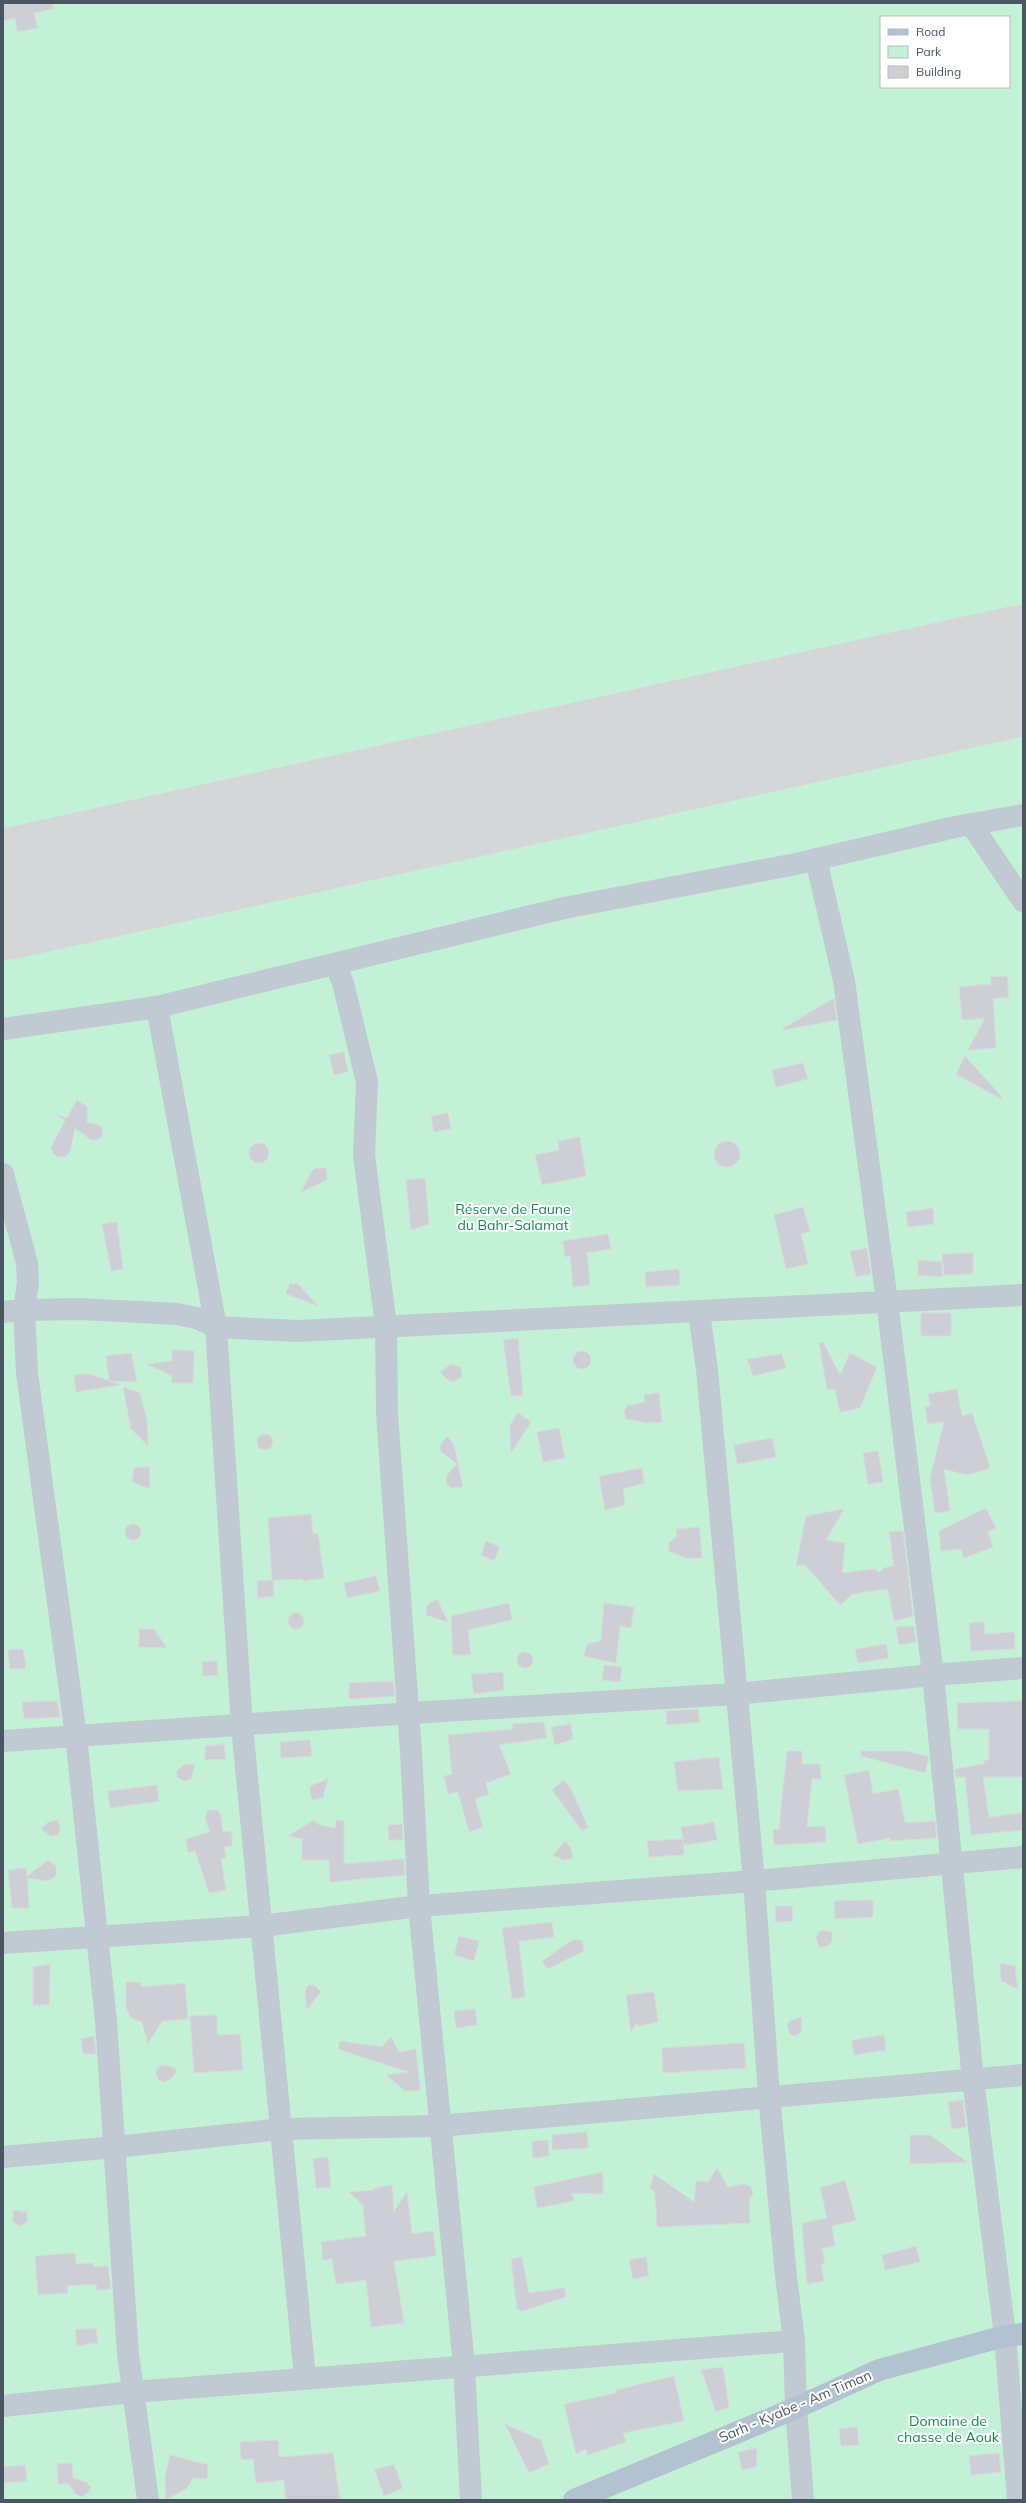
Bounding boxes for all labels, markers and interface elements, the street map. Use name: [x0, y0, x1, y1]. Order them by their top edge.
legend: [880, 16, 1010, 88]
text: Road: [916, 24, 945, 39]
text: Park: [916, 44, 942, 59]
text: Building: [916, 64, 961, 79]
park label: Réserve de Faune du Bahr-Salamat: [455, 1200, 571, 1234]
street label: Sarh - Kyabe - Am Timan: [716, 2366, 874, 2446]
park label: Domaine de chasse de Aouk: [897, 2412, 1000, 2446]

